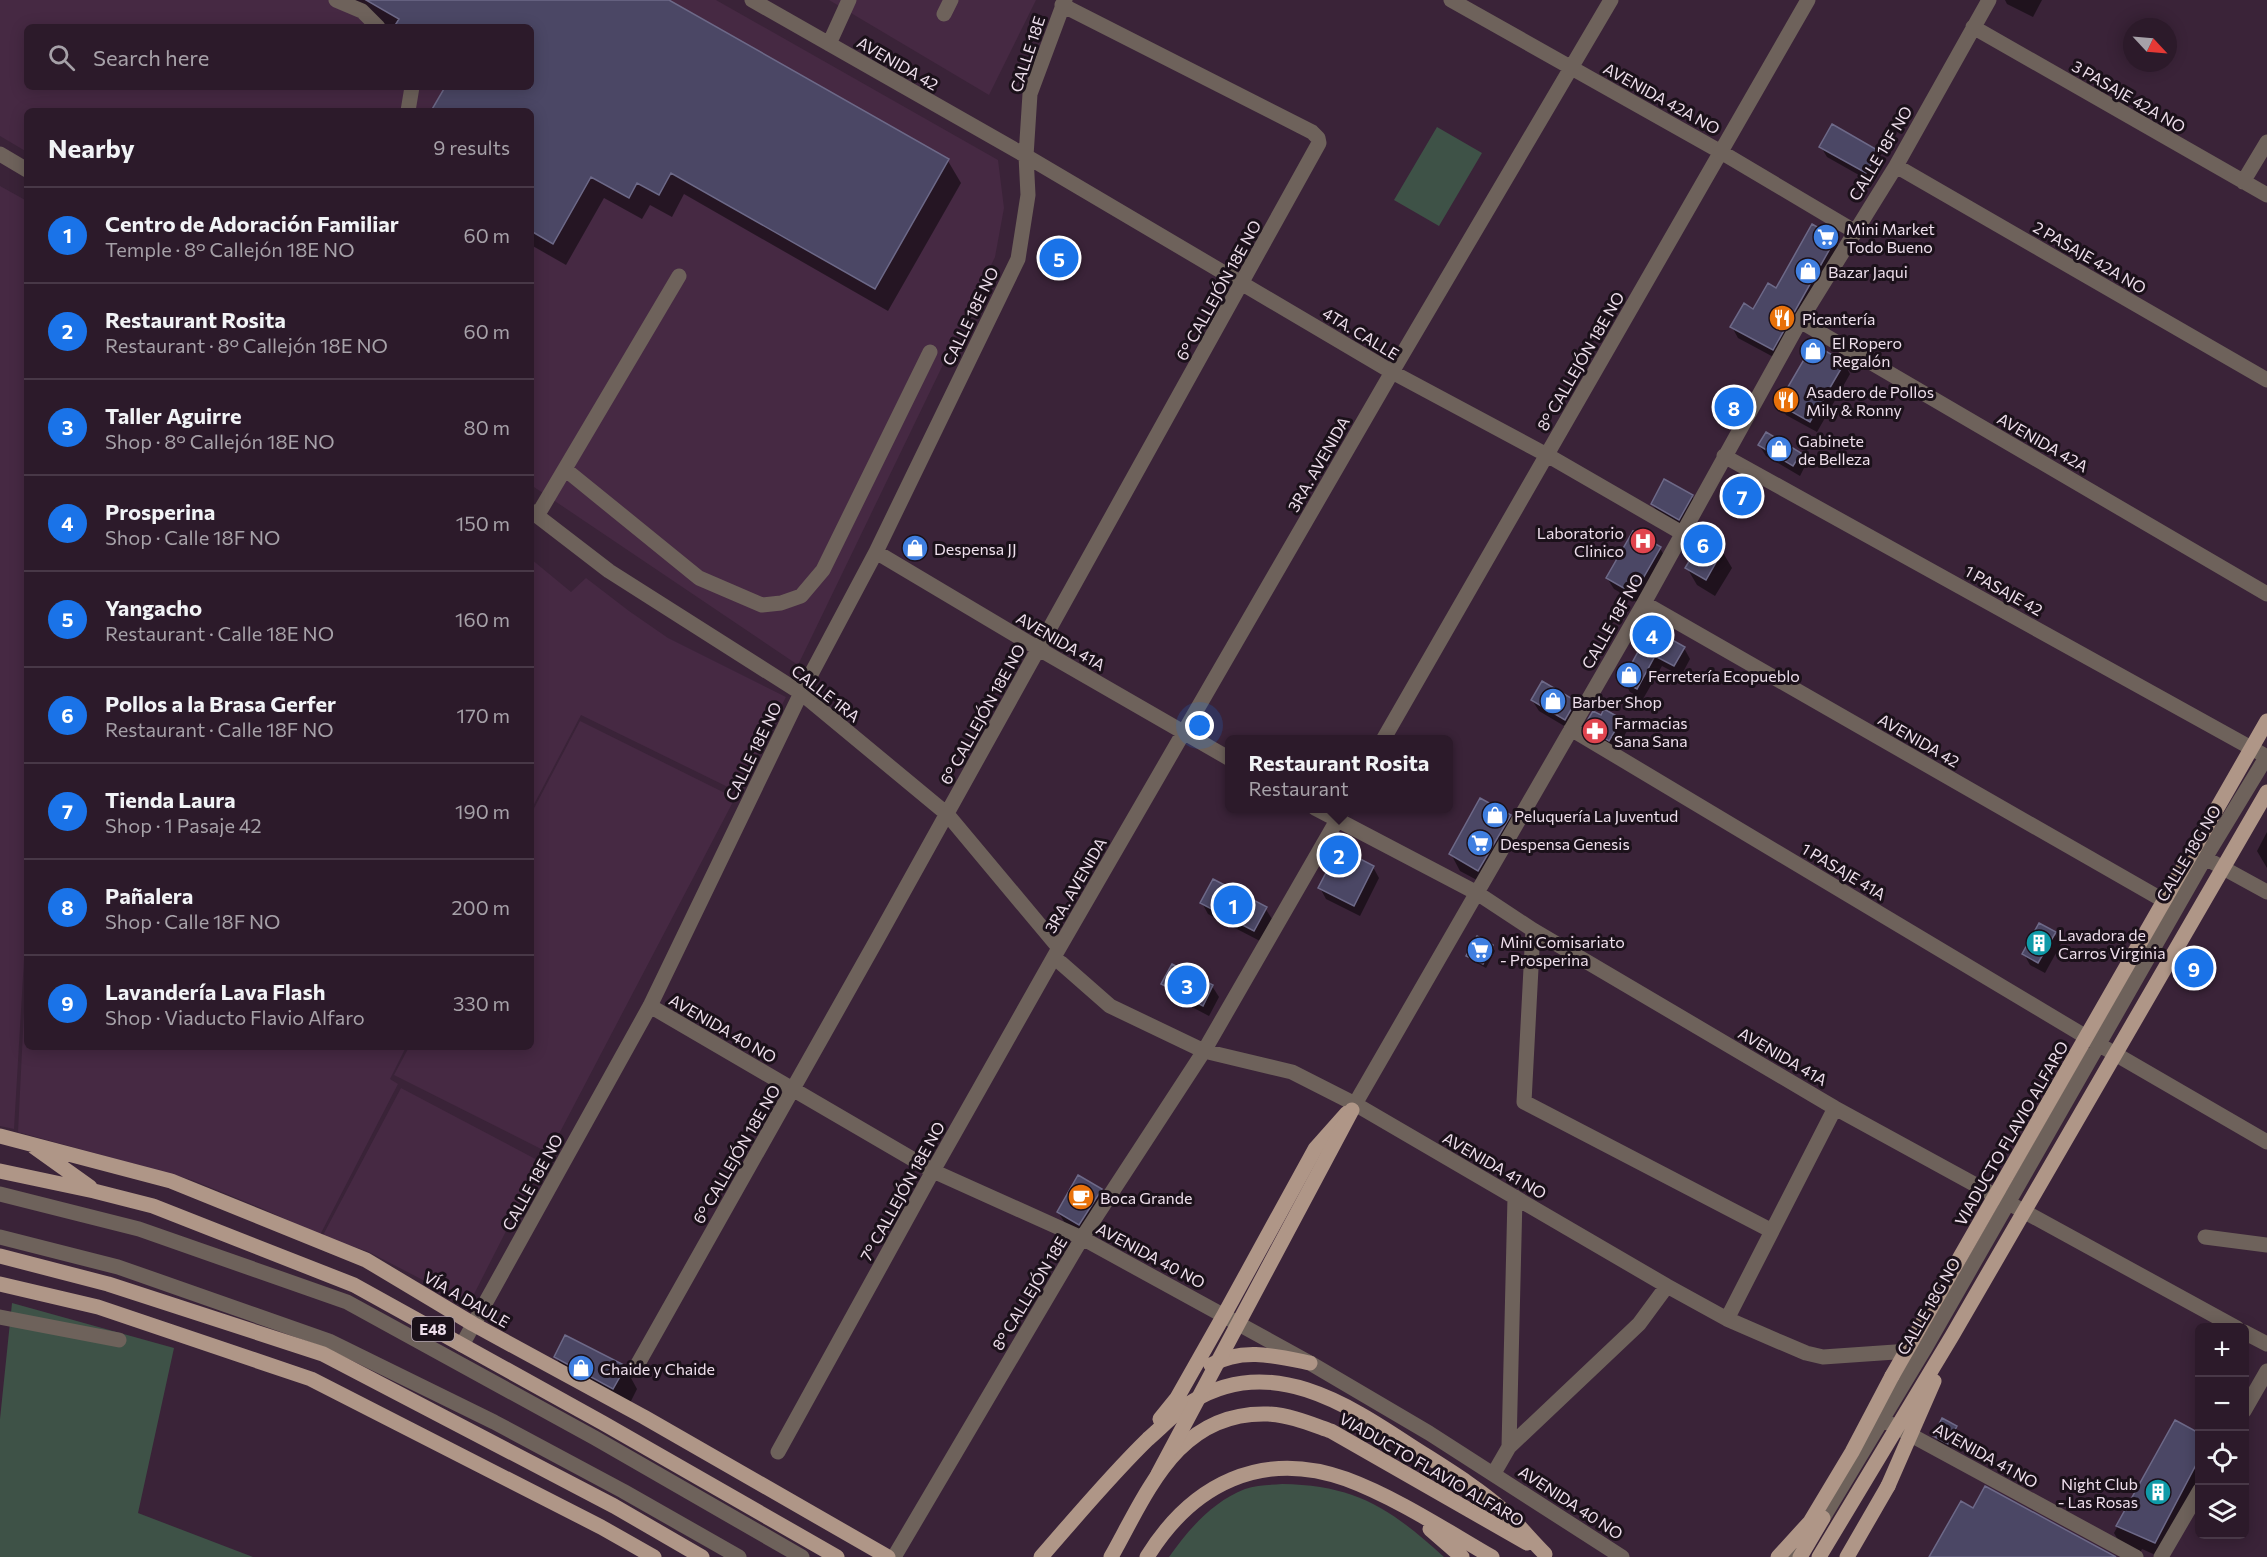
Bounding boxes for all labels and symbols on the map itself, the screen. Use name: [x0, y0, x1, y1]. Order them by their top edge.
street label: CALLE 18E: [1006, 14, 1048, 94]
north arrow: [2123, 18, 2177, 72]
street label: AVENIDA 42: [854, 32, 942, 94]
street label: 3 PASAJE 42A NO: [2069, 56, 2189, 136]
street label: AVENIDA 42A NO: [1601, 58, 1723, 138]
street label: CALLE 18F NO: [1844, 102, 1916, 204]
street label: 6° CALLEJÓN 18E NO: [1172, 217, 1264, 363]
street label: 2 PASAJE 42A NO: [2030, 217, 2150, 297]
place label: Mini Market Todo Bueno: [1846, 219, 1935, 256]
supermarket icon: Mini Market Todo Bueno: [1811, 222, 1841, 252]
pin: 5: [1040, 236, 1078, 280]
shop icon: Bazar Jaqui: [1793, 256, 1823, 286]
place label: Bazar Jaqui: [1828, 262, 1908, 281]
street label: CALLE 18E NO: [938, 264, 1002, 368]
street label: 8° CALLEJÓN 18E NO: [1532, 288, 1628, 434]
street label: 4TA. CALLE: [1319, 303, 1403, 363]
restaurant icon: Picantería: [1767, 303, 1797, 333]
place label: Picantería: [1802, 309, 1875, 328]
place label: El Ropero Regalón: [1832, 333, 1902, 370]
shop icon: El Ropero Regalón: [1798, 336, 1828, 366]
place label: Asadero de Pollos Mily & Ronny: [1806, 382, 1934, 419]
pin: 8: [1714, 384, 1754, 430]
restaurant icon: Asadero de Pollos Mily & Ronny: [1771, 385, 1801, 415]
street label: AVENIDA 42A: [1994, 408, 2092, 476]
street label: 3RA. AVENIDA: [1283, 413, 1353, 515]
place label: Gabinete de Belleza: [1798, 431, 1870, 468]
shop icon: Gabinete de Belleza: [1764, 434, 1794, 464]
pin: 7: [1722, 474, 1762, 518]
pin: 6: [1684, 522, 1722, 566]
place label: Laboratorio Clinico: [1537, 523, 1624, 560]
hospital icon: Laboratorio Clinico: [1628, 526, 1658, 556]
shop icon: Despensa JJ: [900, 533, 930, 563]
place label: Despensa JJ: [934, 539, 1017, 558]
street label: 1 PASAJE 42: [1962, 561, 2046, 619]
street label: CALLE 18F NO: [1577, 570, 1647, 672]
street label: AVENIDA 41A: [1013, 608, 1109, 674]
pin: 4: [1632, 612, 1672, 658]
street label: 6° CALLEJÓN 18E NO: [936, 641, 1028, 787]
street label: CALLE 1RA: [788, 660, 864, 726]
shop icon: Ferretería Ecopueblo: [1614, 660, 1644, 690]
place label: Ferretería Ecopueblo: [1648, 666, 1800, 685]
shop icon: Barber Shop: [1538, 686, 1568, 716]
place label: Barber Shop: [1572, 692, 1662, 711]
street label: CALLE 18E NO: [721, 699, 785, 803]
street label: AVENIDA 42: [1875, 709, 1963, 771]
your location: [1185, 711, 1214, 740]
place label: Farmacias Sana Sana: [1614, 713, 1688, 750]
pharmacy icon: Farmacias Sana Sana: [1580, 716, 1610, 746]
shop icon: Peluquería La Juventud: [1480, 800, 1510, 830]
street label: CALLE 18G NO: [2152, 801, 2224, 905]
place label: Peluquería La Juventud: [1514, 806, 1678, 825]
supermarket icon: Despensa Genesis: [1465, 828, 1495, 858]
pin: 2: [1320, 832, 1358, 878]
street label: 3RA. AVENIDA: [1040, 834, 1110, 936]
place label: Despensa Genesis: [1500, 834, 1630, 853]
street label: 1 PASAJE 41A: [1798, 838, 1890, 904]
pin: 1: [1214, 882, 1252, 928]
place label: Lavadora de Carros Virginia: [2058, 925, 2166, 962]
building icon: Lavadora de Carros Virginia: [2024, 928, 2054, 958]
place label: Mini Comisariato - Prosperina: [1500, 932, 1625, 969]
supermarket icon: Mini Comisariato - Prosperina: [1465, 935, 1495, 965]
pin: 9: [2174, 946, 2214, 990]
pin: 3: [1168, 962, 1206, 1008]
street label: AVENIDA 40 NO: [666, 990, 780, 1066]
street label: AVENIDA 41A: [1735, 1023, 1831, 1089]
street label: VIADUCTO FLAVIO ALFARO: [1950, 1037, 2072, 1229]
street label: 6° CALLEJÓN 18E NO: [688, 1081, 784, 1227]
street label: 7° CALLEJÓN 18E NO: [856, 1118, 948, 1264]
street label: AVENIDA 41 NO: [1440, 1128, 1550, 1202]
street label: CALLE 18E NO: [498, 1131, 566, 1233]
cafe icon: Boca Grande: [1066, 1182, 1096, 1212]
place label: Boca Grande: [1100, 1188, 1192, 1207]
street label: AVENIDA 40 NO: [1093, 1218, 1209, 1292]
street label: 8° CALLEJÓN 18E: [988, 1233, 1070, 1353]
street label: CALLE 18G NO: [1892, 1254, 1964, 1358]
street label: VÍA A DAULE: [421, 1267, 513, 1331]
road number: E48: [412, 1317, 454, 1341]
shop icon: Chaide y Chaide: [566, 1353, 596, 1383]
place label: Chaide y Chaide: [600, 1359, 715, 1378]
street label: VIADUCTO FLAVIO ALFARO: [1336, 1408, 1528, 1530]
street label: AVENIDA 41 NO: [1930, 1418, 2042, 1492]
street label: AVENIDA 40 NO: [1515, 1461, 1627, 1543]
place label: Night Club - Las Rosas: [2058, 1474, 2138, 1511]
building icon: Night Club - Las Rosas: [2143, 1477, 2173, 1507]

